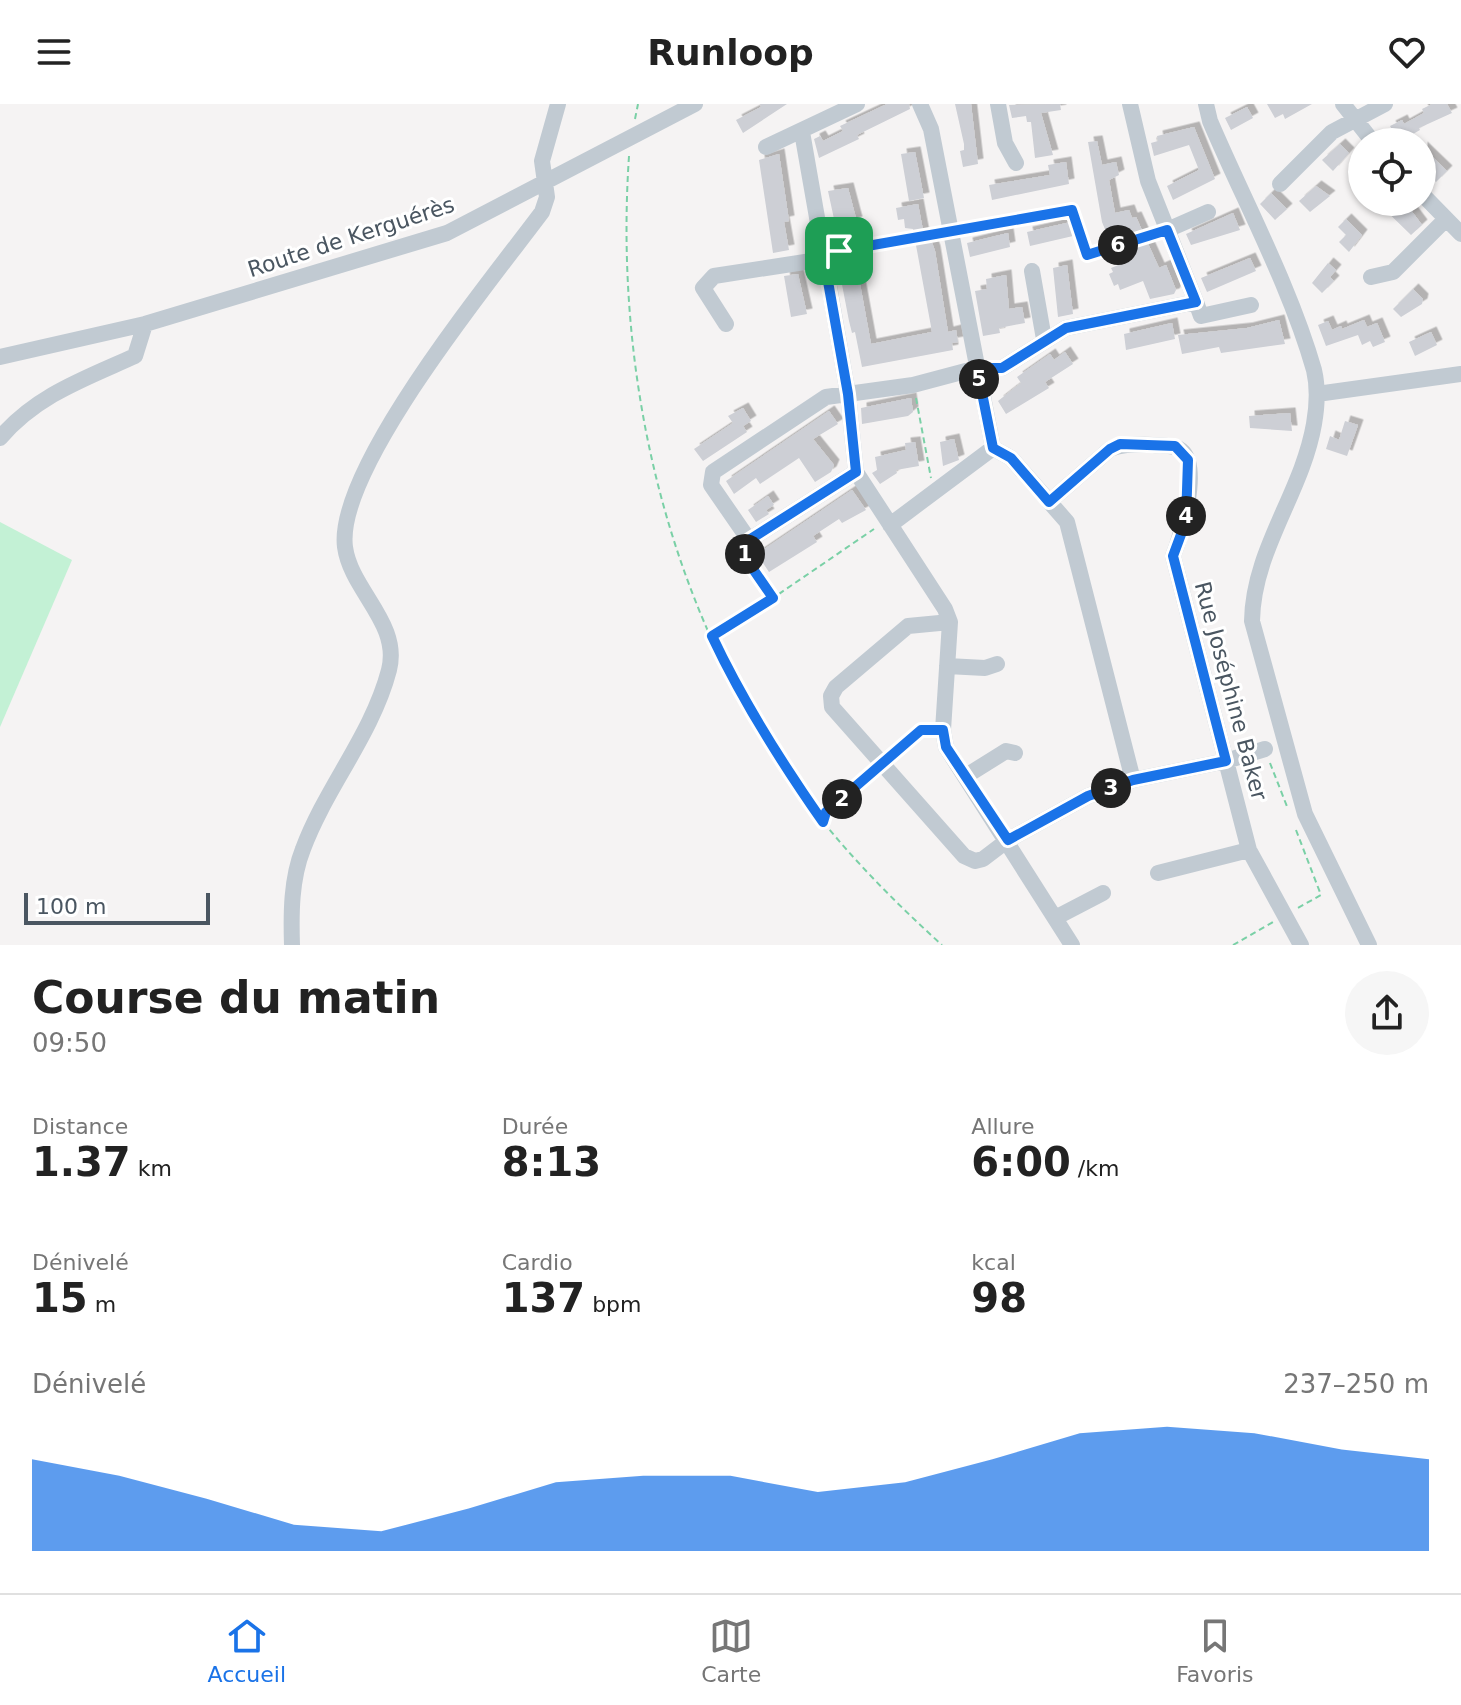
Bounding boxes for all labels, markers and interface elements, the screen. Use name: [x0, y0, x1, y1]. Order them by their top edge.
icon: menu: [32, 30, 76, 74]
icon: heart: [1385, 30, 1429, 74]
text: Runloop: [647, 32, 814, 73]
map controls: [1348, 128, 1436, 216]
button: locate: [1348, 128, 1436, 216]
street label: Route de Kerguérès: [244, 192, 458, 282]
pin: [805, 217, 873, 285]
pin: 6: [1098, 225, 1138, 265]
icon: arrive: [817, 229, 861, 273]
text: 6: [1110, 232, 1126, 257]
pin: 5: [959, 359, 999, 399]
text: 5: [971, 366, 987, 391]
pin: 4: [1166, 496, 1206, 536]
text: 4: [1178, 503, 1194, 528]
pin: 1: [725, 534, 765, 574]
text: 1: [737, 541, 753, 566]
street label: Rue Joséphine Baker: [1190, 579, 1272, 804]
pin: 3: [1091, 768, 1131, 808]
text: 3: [1103, 775, 1119, 800]
pin: 2: [822, 779, 862, 819]
text: 2: [834, 786, 850, 811]
scale bar: [24, 889, 210, 925]
text: 100 m: [36, 894, 106, 919]
button: share: [1345, 971, 1429, 1055]
text: Course du matin: [32, 972, 440, 1023]
text: 09:50: [32, 1028, 107, 1058]
text: Distance: [32, 1114, 128, 1139]
text: Durée: [502, 1114, 568, 1139]
text: Allure: [971, 1114, 1035, 1139]
text: 1.37: [32, 1139, 131, 1185]
text: 8:13: [502, 1139, 601, 1185]
text: 6:00: [971, 1139, 1071, 1185]
text: km: [131, 1156, 172, 1181]
text: /km: [1071, 1156, 1119, 1181]
text: Dénivelé: [32, 1250, 129, 1275]
text: Cardio: [502, 1250, 573, 1275]
text: kcal: [971, 1250, 1016, 1275]
text: 15: [32, 1275, 88, 1321]
text: 137: [502, 1275, 585, 1321]
text: 98: [971, 1275, 1027, 1321]
text: m: [88, 1292, 116, 1317]
text: bpm: [585, 1292, 642, 1317]
text: Dénivelé: [32, 1369, 146, 1399]
text: 237–250 m: [1283, 1369, 1429, 1399]
tab: Accueil: [208, 1614, 286, 1687]
tab: Carte: [701, 1614, 761, 1687]
tab: Favoris: [1176, 1614, 1253, 1687]

